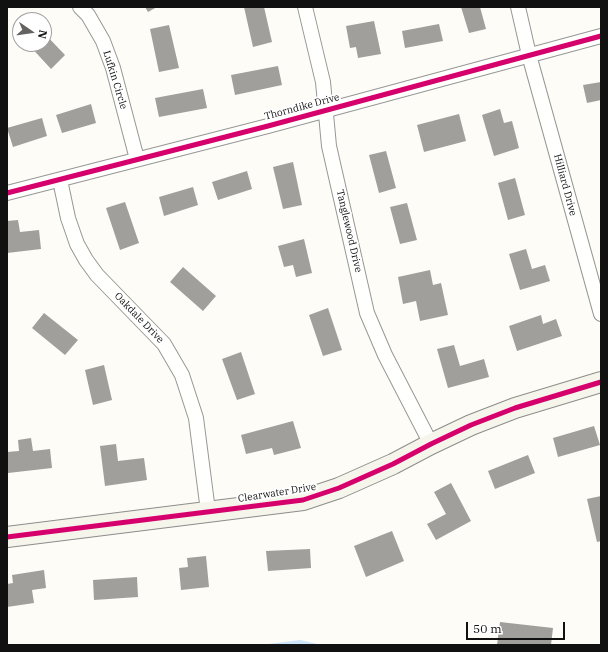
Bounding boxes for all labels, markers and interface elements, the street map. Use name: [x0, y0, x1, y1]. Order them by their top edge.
north arrow: [12, 12, 52, 52]
text: N: [35, 29, 51, 40]
street label: Lufkin Circle: [100, 49, 130, 111]
street label: Thorndike Drive: [263, 91, 341, 123]
street label: Hilliard Drive: [551, 153, 579, 217]
street label: Tanglewood Drive: [334, 188, 364, 274]
street label: Oakdale Drive: [112, 290, 166, 346]
street label: Clearwater Drive: [237, 481, 317, 505]
scale bar: [468, 614, 567, 640]
text: 50 m: [473, 621, 502, 636]

